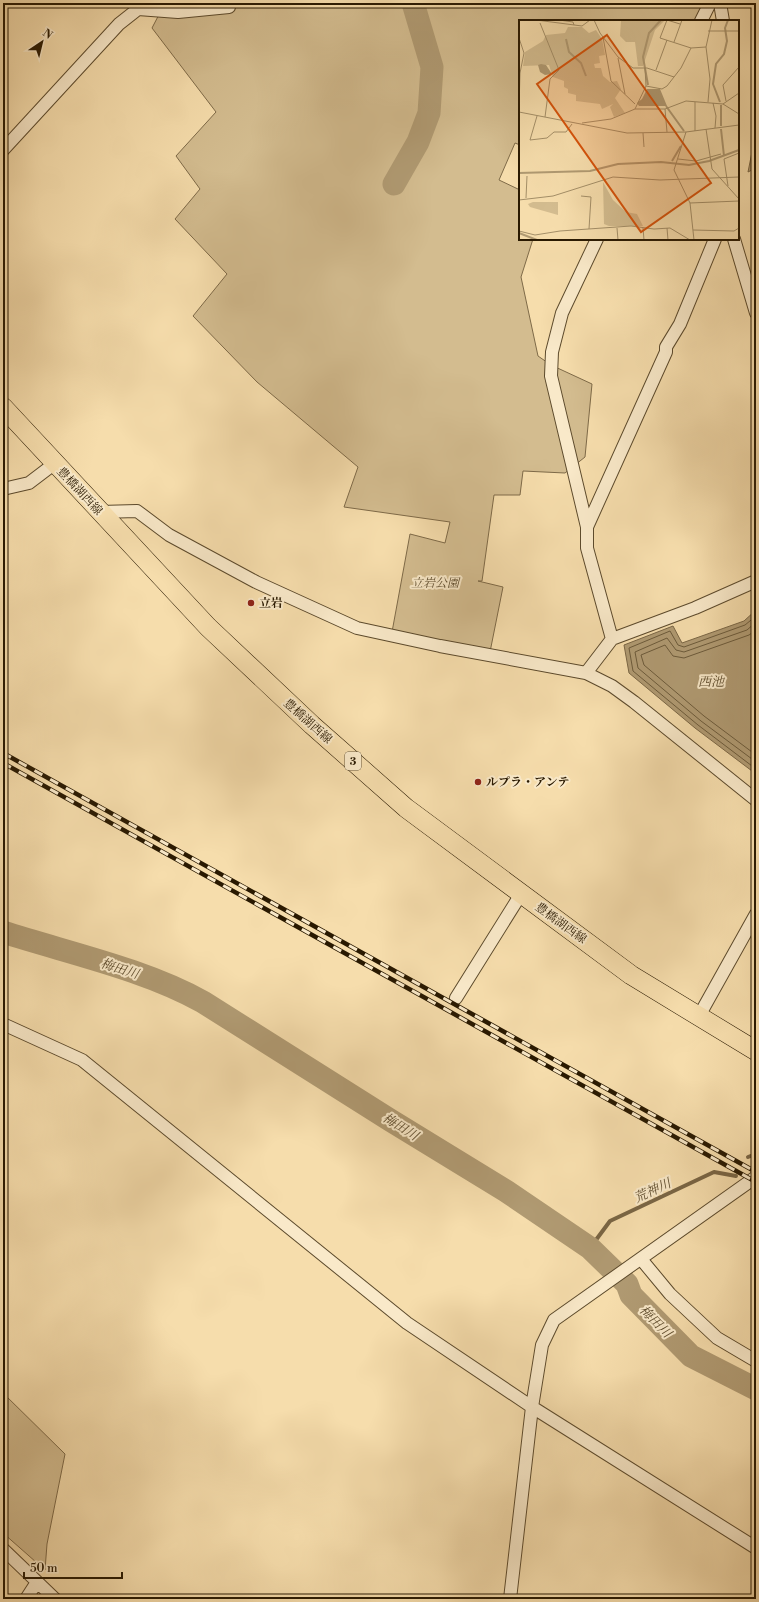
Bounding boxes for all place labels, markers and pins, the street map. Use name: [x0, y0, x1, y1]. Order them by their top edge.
place label: 立岩: [259, 596, 283, 611]
marker: 立岩: [246, 598, 256, 608]
place label: ルプラ・アンテ: [486, 775, 570, 790]
marker: ルプラ・アンテ: [473, 777, 483, 787]

